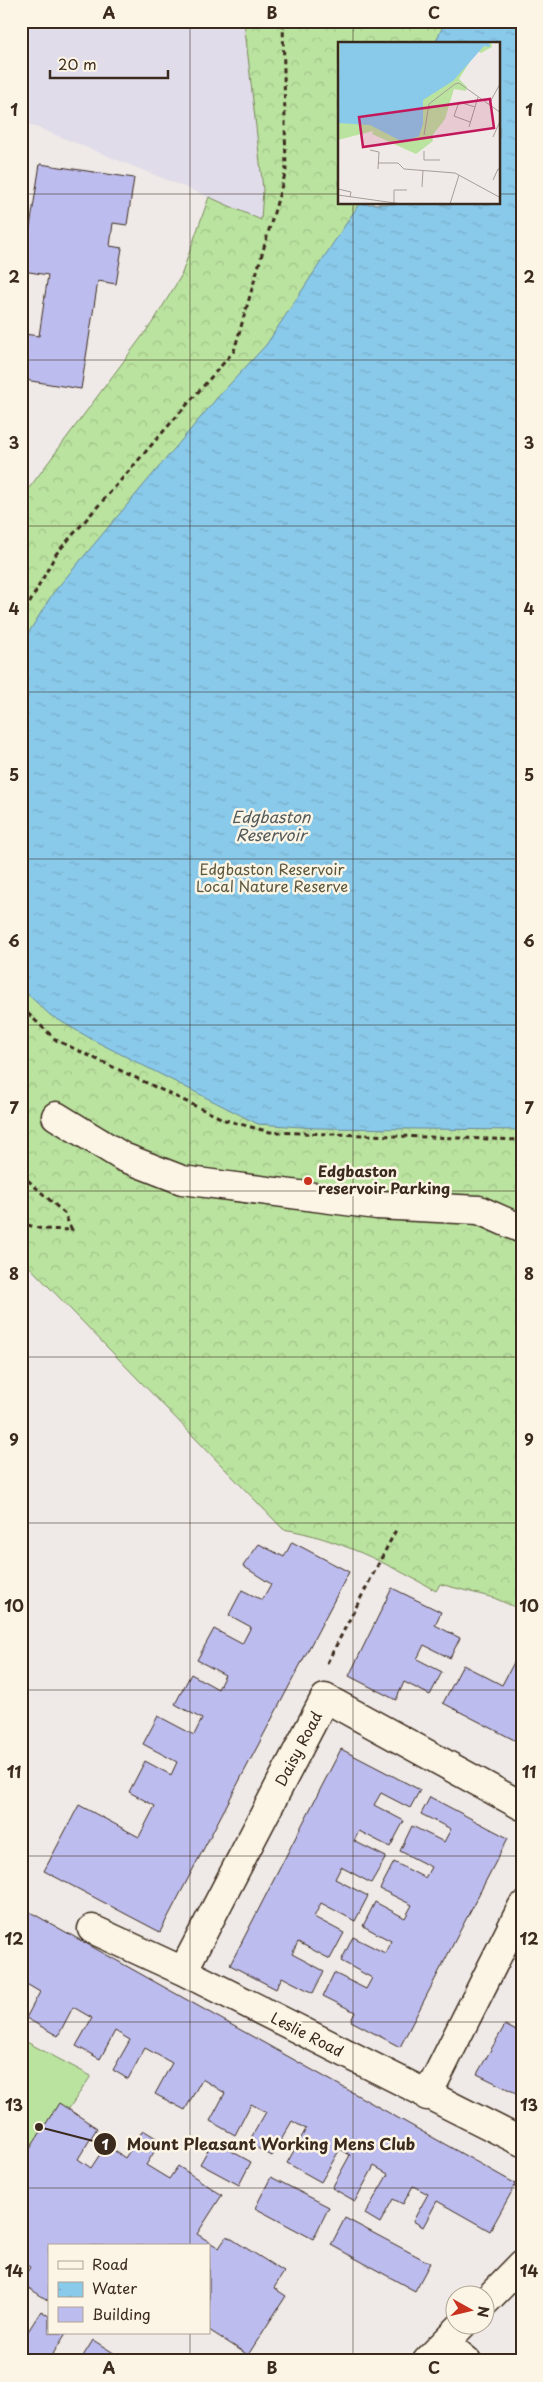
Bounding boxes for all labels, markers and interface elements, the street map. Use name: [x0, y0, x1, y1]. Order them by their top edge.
text: A: [103, 0, 116, 24]
text: B: [267, 0, 278, 24]
text: C: [428, 0, 440, 24]
inset map: [338, 42, 500, 205]
scale bar: [50, 48, 168, 80]
text: 20 m: [58, 52, 97, 75]
text: 1: [10, 97, 18, 121]
text: 1: [525, 97, 533, 121]
text: 2: [8, 264, 20, 288]
text: 2: [523, 264, 535, 288]
text: 3: [9, 430, 19, 454]
text: 3: [524, 430, 534, 454]
text: 4: [9, 596, 20, 620]
text: 4: [524, 596, 535, 620]
text: 5: [9, 762, 19, 786]
text: 5: [524, 762, 534, 786]
water label: Edgbaston Reservoir: [232, 804, 312, 846]
park label: Edgbaston Reservoir Local Nature Reserve: [196, 857, 348, 897]
text: 6: [8, 928, 20, 952]
text: 6: [523, 928, 535, 952]
text: 7: [9, 1095, 19, 1119]
text: 7: [524, 1095, 534, 1119]
place label: Edgbaston reservoir Parking: [318, 1159, 450, 1199]
marker: Edgbaston reservoir Parking: [302, 1175, 314, 1187]
text: 8: [9, 1261, 19, 1285]
text: 8: [524, 1261, 534, 1285]
text: 9: [9, 1427, 19, 1451]
text: 9: [524, 1427, 534, 1451]
text: 10: [4, 1593, 24, 1617]
text: 10: [519, 1593, 539, 1617]
street label: Daisy Road: [268, 1707, 327, 1790]
text: 11: [7, 1759, 21, 1783]
text: 11: [522, 1759, 536, 1783]
text: 12: [5, 1926, 23, 1950]
text: 12: [520, 1926, 538, 1950]
street label: Leslie Road: [267, 2005, 348, 2062]
text: 13: [5, 2092, 23, 2116]
text: 13: [520, 2092, 538, 2116]
callout: Mount Pleasant Working Mens Club: [93, 2129, 425, 2160]
text: Mount Pleasant Working Mens Club: [127, 2131, 415, 2155]
text: 1: [101, 2132, 109, 2155]
legend: [48, 2244, 210, 2334]
text: Road: [92, 2252, 128, 2275]
text: 14: [5, 2258, 23, 2282]
text: 14: [520, 2258, 538, 2282]
text: Water: [92, 2276, 137, 2299]
north arrow: [446, 2284, 496, 2334]
text: Building: [92, 2302, 151, 2325]
text: N: [472, 2305, 495, 2319]
text: A: [103, 2355, 116, 2379]
text: B: [267, 2355, 278, 2379]
text: C: [428, 2355, 440, 2379]

